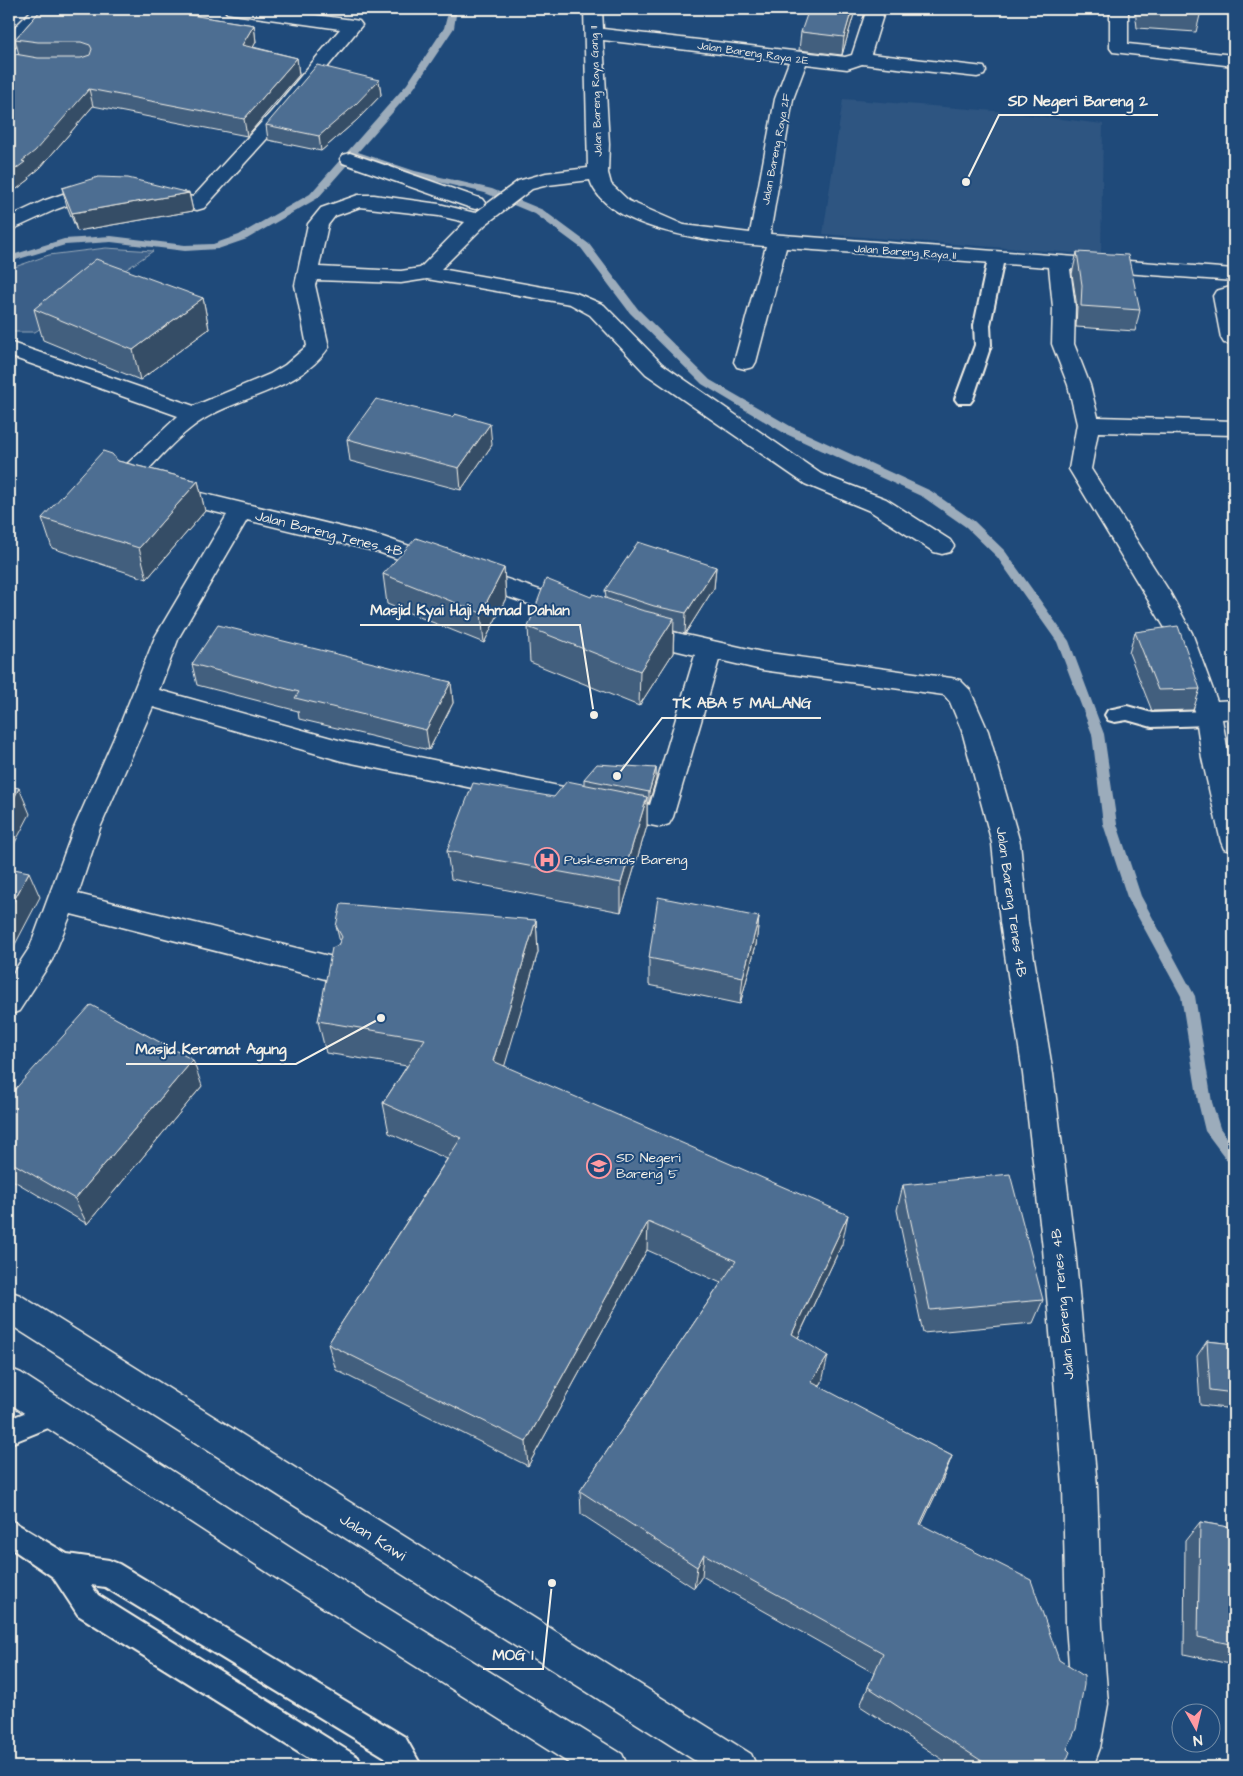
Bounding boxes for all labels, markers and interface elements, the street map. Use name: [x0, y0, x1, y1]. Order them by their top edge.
street label: Jalan Bareng Raya Gang II: [586, 25, 607, 157]
street label: Jalan Bareng Raya 2E: [696, 38, 810, 69]
callout: SD Negeri Bareng 2: [999, 85, 1158, 115]
text: SD Negeri Bareng 2: [1007, 91, 1148, 114]
street label: Jalan Bareng Raya 2F: [758, 92, 795, 206]
street label: Jalan Bareng Raya II: [853, 241, 957, 264]
street label: Jalan Bareng Tenes 4B: [253, 506, 405, 562]
callout: Masjid Kyai Haji Ahmad Dahlan: [360, 595, 580, 625]
text: Masjid Kyai Haji Ahmad Dahlan: [370, 600, 570, 622]
callout: TK ABA 5 MALANG: [662, 688, 821, 718]
text: TK ABA 5 MALANG: [672, 693, 812, 714]
street label: Jalan Bareng Tenes 4B: [991, 826, 1031, 979]
hospital icon: Puskesmas Bareng: [534, 847, 560, 873]
place label: Puskesmas Bareng: [564, 850, 688, 870]
callout: Masjid Keramat Agung: [126, 1034, 296, 1064]
text: Masjid Keramat Agung: [136, 1039, 287, 1062]
place label: SD Negeri Bareng 5: [616, 1148, 681, 1184]
school or university icon: SD Negeri Bareng 5: [586, 1153, 612, 1179]
street label: Jalan Bareng Tenes 4B: [1046, 1228, 1080, 1380]
street label: Jalan Kawi: [335, 1508, 411, 1566]
callout: MOG 1: [483, 1639, 543, 1669]
text: MOG 1: [493, 1645, 533, 1666]
north arrow: [1170, 1704, 1220, 1754]
text: N: [1192, 1729, 1203, 1750]

